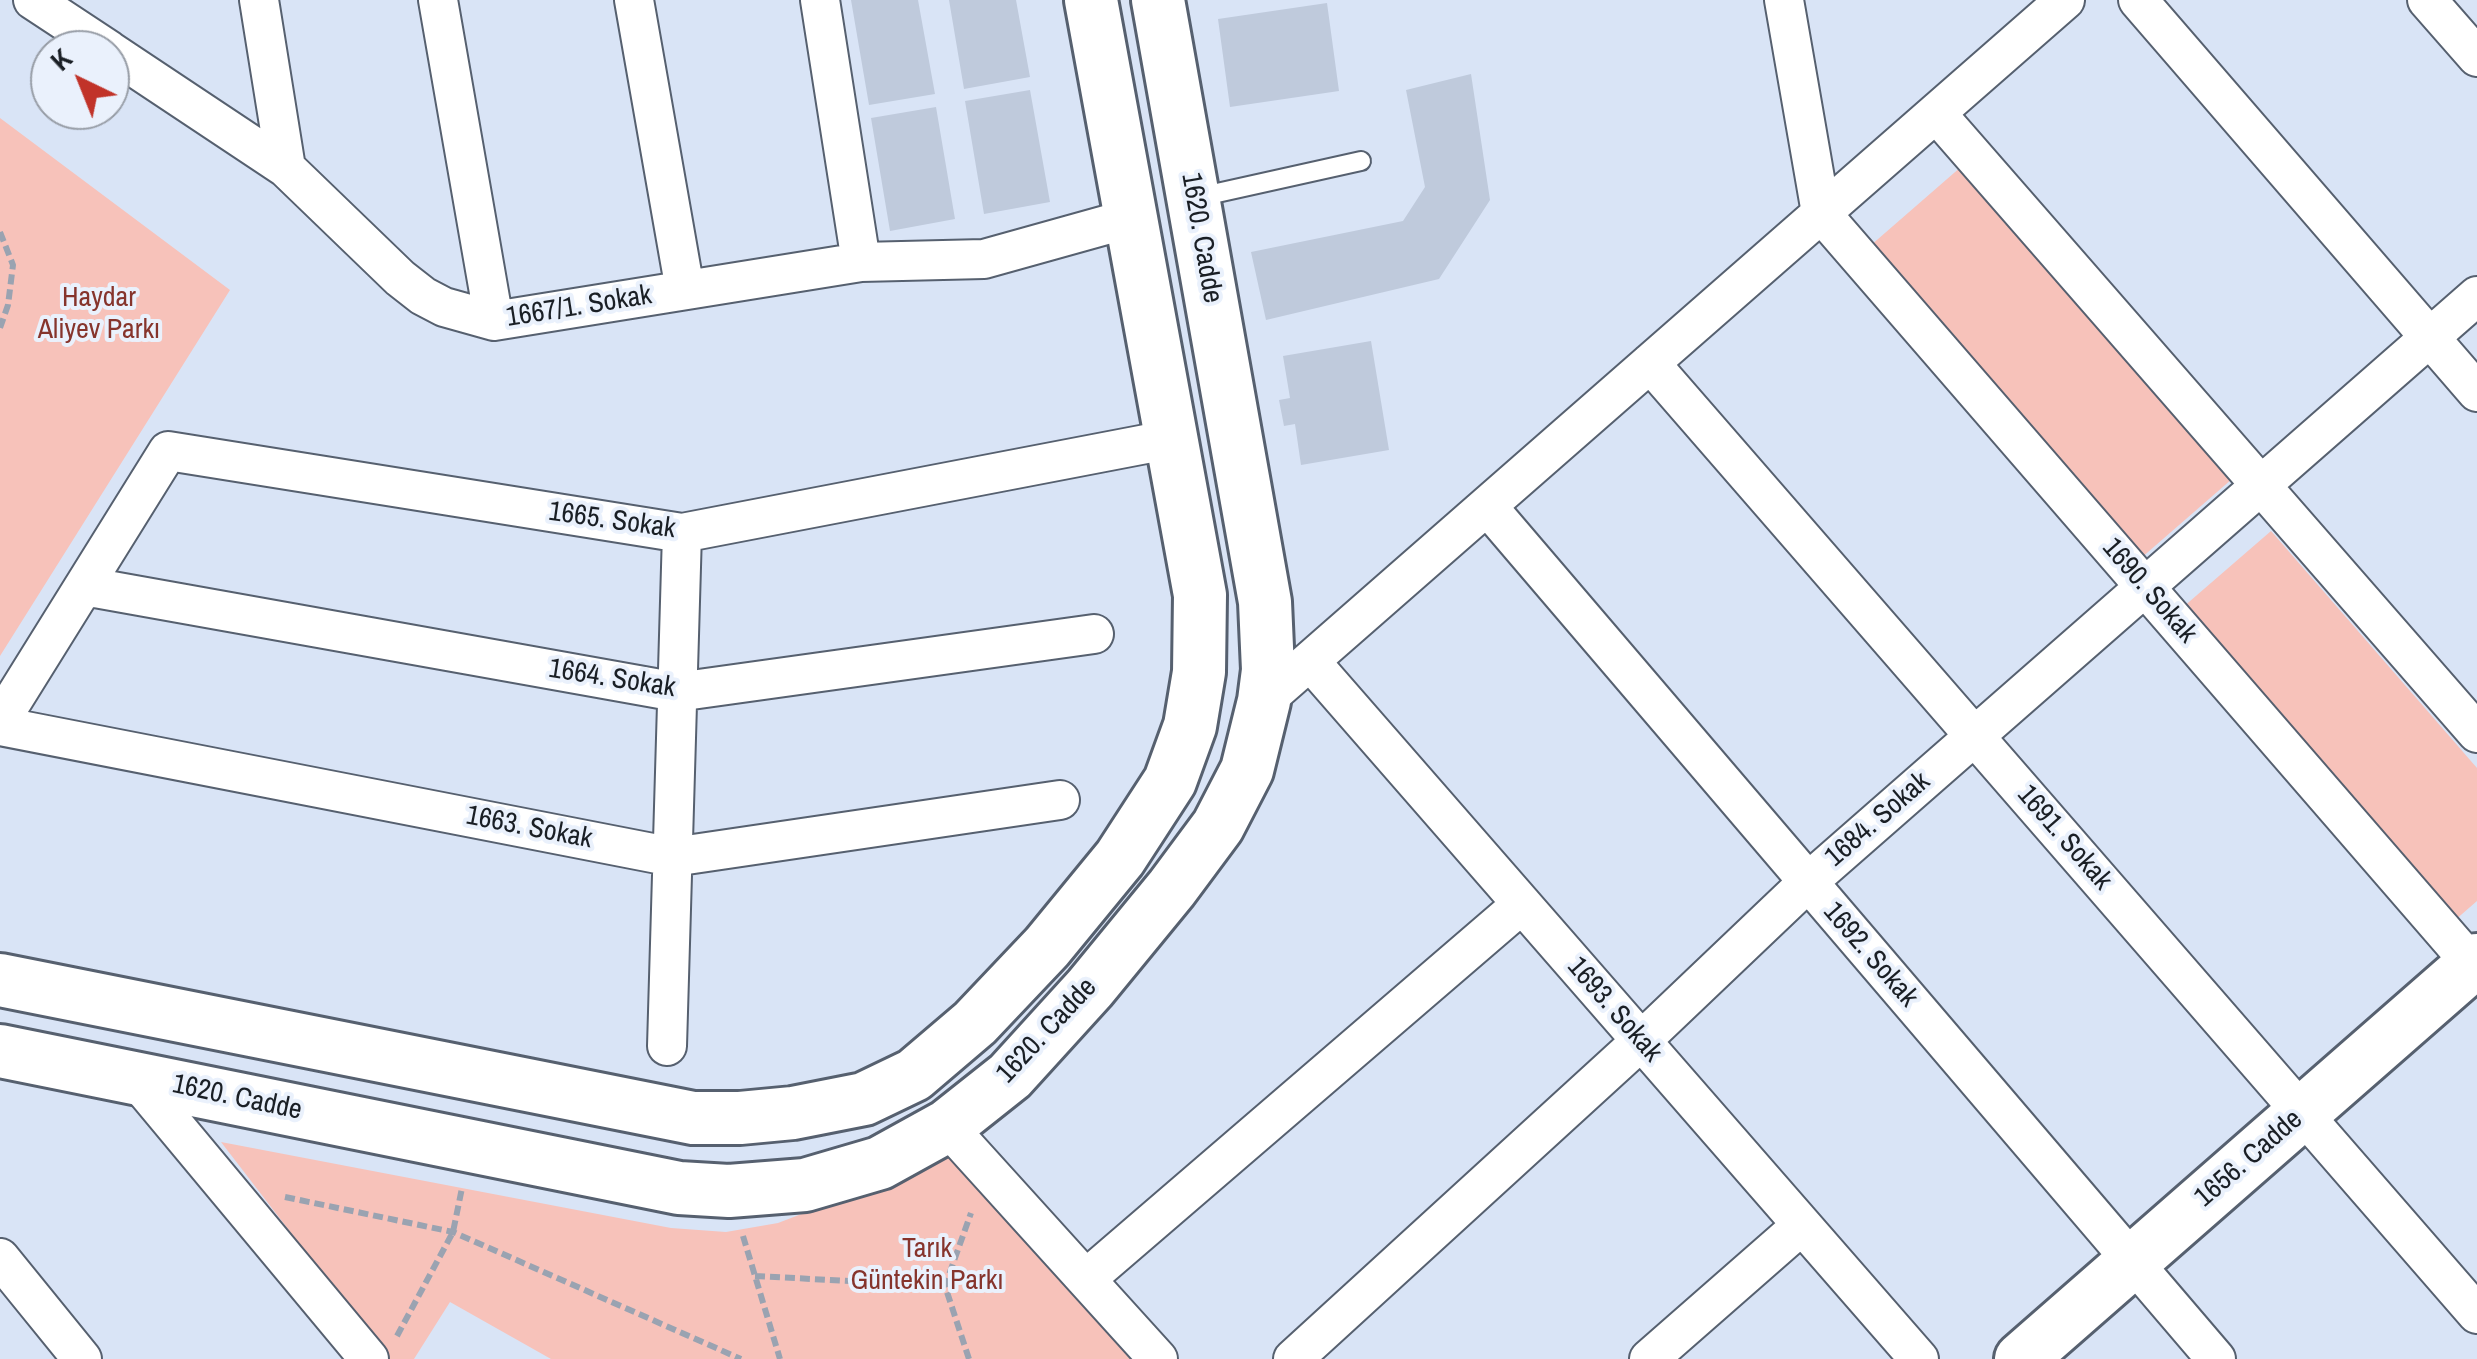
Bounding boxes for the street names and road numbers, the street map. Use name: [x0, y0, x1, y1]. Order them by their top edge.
street label: 1620. Cadde: [1173, 170, 1229, 306]
street label: 1667/1. Sokak: [504, 279, 654, 335]
street label: 1665. Sokak: [546, 495, 678, 547]
street label: 1690. Sokak: [2094, 532, 2204, 650]
street label: 1664. Sokak: [546, 652, 678, 706]
street label: 1684. Sokak: [1819, 765, 1937, 875]
street label: 1691. Sokak: [2009, 779, 2119, 897]
street label: 1663. Sokak: [463, 799, 595, 857]
street label: 1692. Sokak: [1815, 896, 1925, 1014]
street label: 1693. Sokak: [1559, 951, 1669, 1069]
street label: 1620. Cadde: [990, 971, 1104, 1091]
street label: 1620. Cadde: [169, 1068, 305, 1128]
street label: 1656. Cadde: [2188, 1103, 2310, 1215]

